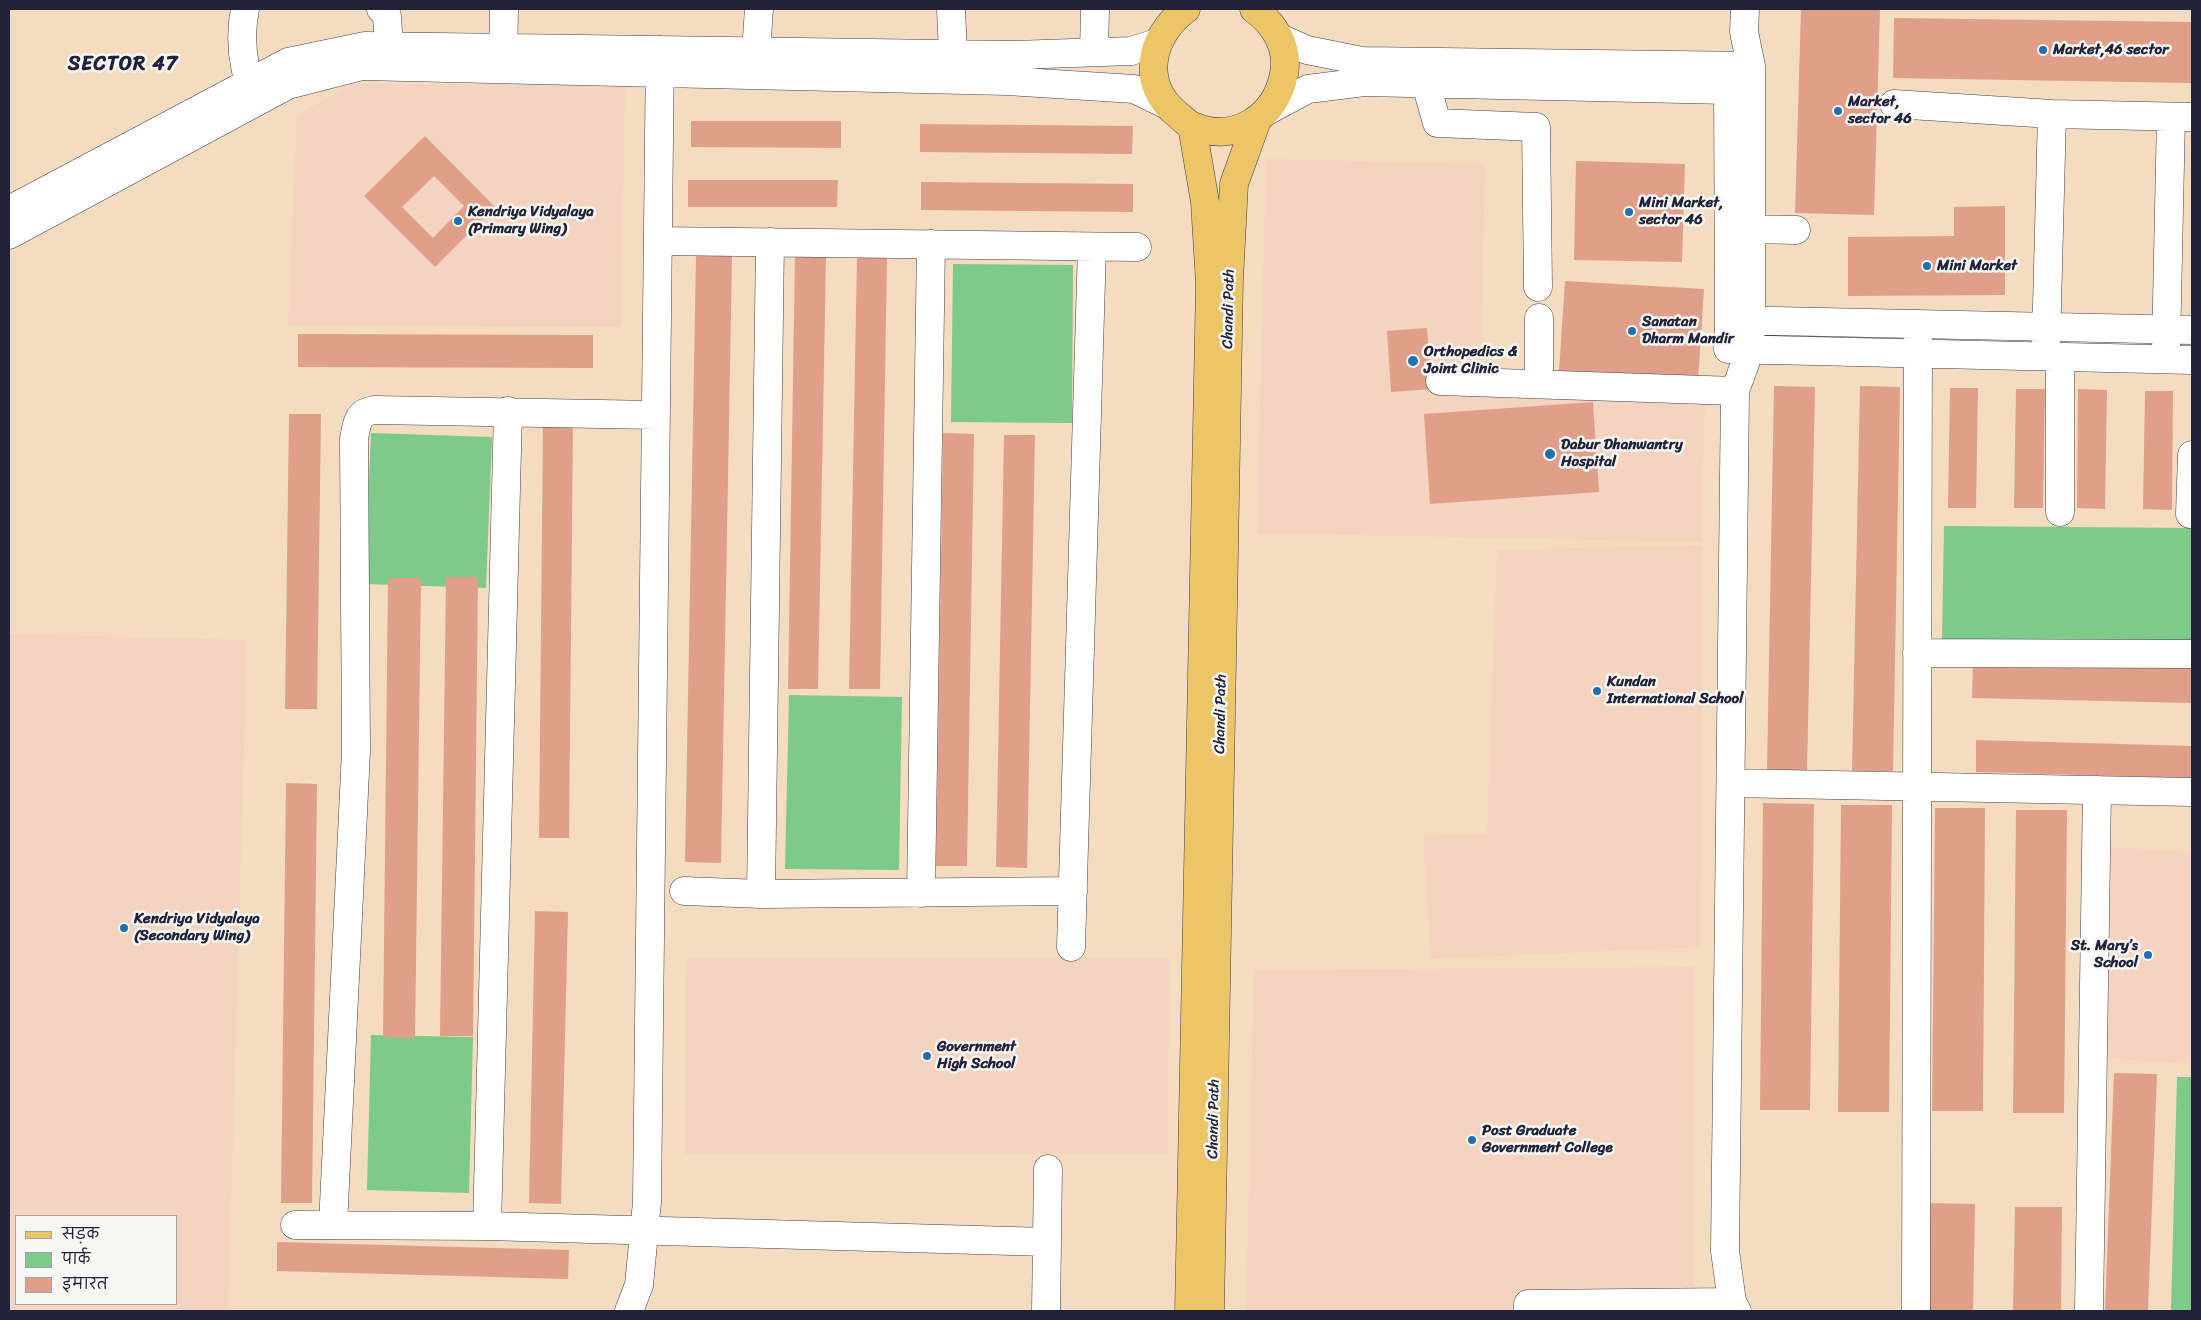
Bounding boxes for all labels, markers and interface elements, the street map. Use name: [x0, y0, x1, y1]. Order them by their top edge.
place label: Market,46 sector: [2053, 41, 2168, 59]
marker: Market,46 sector: [2037, 44, 2049, 56]
district label: SECTOR 47: [67, 53, 179, 77]
place label: Market, sector 46: [1848, 93, 1912, 128]
marker: Market, sector 46: [1832, 105, 1844, 117]
place label: Mini Market, sector 46: [1639, 194, 1723, 229]
place label: Kendriya Vidyalaya (Primary Wing): [468, 203, 594, 238]
marker: Mini Market, sector 46: [1623, 206, 1635, 218]
marker: Kendriya Vidyalaya (Primary Wing): [452, 215, 464, 227]
place label: Mini Market: [1937, 257, 2017, 275]
marker: Mini Market: [1921, 260, 1933, 272]
street label: Chandi Path: [1219, 269, 1239, 349]
place label: Sanatan Dharm Mandir: [1642, 313, 1734, 348]
marker: Sanatan Dharm Mandir: [1626, 325, 1638, 337]
place label: Orthopedics & Joint Clinic: [1424, 343, 1517, 378]
marker: Orthopedics & Joint Clinic: [1406, 354, 1420, 368]
place label: Dabur Dhanwantry Hospital: [1561, 436, 1683, 471]
marker: Dabur Dhanwantry Hospital: [1543, 447, 1557, 461]
place label: Kundan International School: [1607, 673, 1743, 708]
street label: Chandi Path: [1211, 674, 1231, 754]
marker: Kundan International School: [1591, 685, 1603, 697]
place label: Kendriya Vidyalaya (Secondary Wing): [134, 910, 260, 945]
marker: Kendriya Vidyalaya (Secondary Wing): [118, 922, 130, 934]
place label: St. Mary’s School: [2071, 937, 2138, 972]
marker: St. Mary’s School: [2142, 949, 2154, 961]
place label: Government High School: [937, 1038, 1016, 1073]
marker: Government High School: [921, 1050, 933, 1062]
street label: Chandi Path: [1204, 1079, 1224, 1159]
place label: Post Graduate Government College: [1482, 1122, 1613, 1157]
marker: Post Graduate Government College: [1466, 1134, 1478, 1146]
legend: [15, 1215, 178, 1305]
text: सड़क: [62, 1221, 99, 1247]
text: पार्क: [62, 1246, 90, 1272]
text: इमारत: [62, 1271, 108, 1297]

